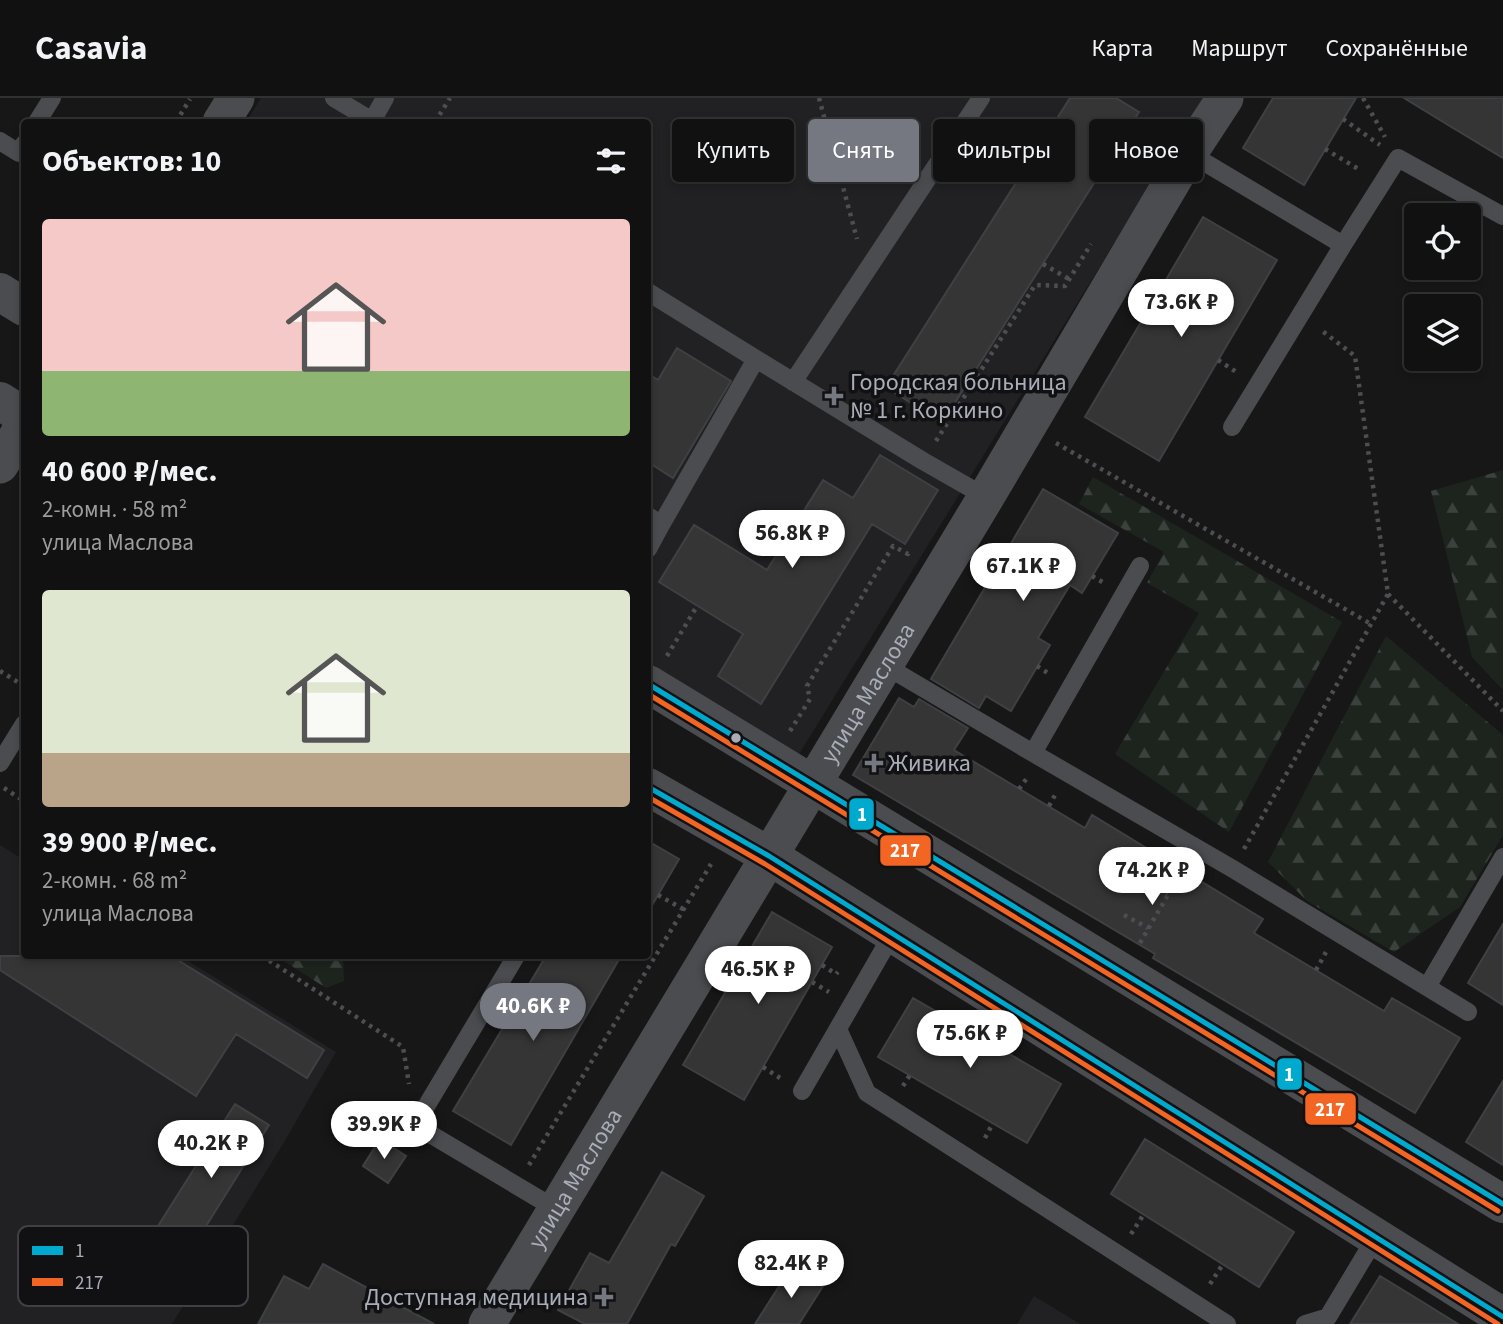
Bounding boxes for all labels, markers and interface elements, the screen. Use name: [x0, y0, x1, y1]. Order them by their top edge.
text: Casavia: [35, 25, 147, 72]
text: Карта: [1092, 31, 1153, 66]
text: Маршрут: [1191, 31, 1287, 66]
text: Сохранённые: [1325, 31, 1468, 66]
chip: Купить: [672, 119, 794, 182]
chip: Снять: [808, 119, 919, 182]
chip: Фильтры: [933, 119, 1075, 182]
chip: Новое: [1089, 119, 1203, 182]
text: Объектов: 10: [42, 140, 221, 183]
icon: filters: [592, 142, 630, 180]
map controls: [1404, 203, 1481, 371]
button: locate: [1404, 203, 1481, 280]
icon: home: [273, 264, 399, 390]
pin: 73.6K ₽: [1116, 280, 1246, 339]
text: 73.6K ₽: [1144, 285, 1218, 318]
button: layers: [1404, 294, 1481, 371]
place label: Городская больница № 1 г. Коркино: [850, 365, 1067, 428]
marker: Городская больница № 1 г. Коркино: [824, 386, 844, 406]
text: 40 600 ₽/мес.: [42, 450, 218, 493]
text: 2-комн. · 58 m²: [42, 493, 187, 526]
pin: 56.8K ₽: [727, 510, 857, 570]
text: 56.8K ₽: [755, 516, 829, 549]
text: улица Маслова: [42, 526, 194, 559]
pin: 67.1K ₽: [958, 544, 1088, 603]
text: 67.1K ₽: [986, 549, 1060, 582]
street label: улица Маслова: [812, 616, 924, 770]
icon: home: [273, 635, 399, 761]
unlabelled marker: [729, 731, 743, 745]
place label: Живика: [888, 746, 971, 781]
marker: Живика: [866, 755, 882, 771]
line badge: 1: [848, 797, 875, 831]
text: 1: [857, 802, 867, 829]
text: 39 900 ₽/мес.: [42, 821, 218, 864]
line badge: 217: [879, 834, 932, 867]
text: 217: [890, 838, 920, 865]
pin: 74.2K ₽: [1087, 848, 1217, 907]
text: 74.2K ₽: [1115, 853, 1189, 886]
text: 2-комн. · 68 m²: [42, 864, 187, 897]
text: улица Маслова: [42, 897, 194, 930]
pin: 46.5K ₽: [693, 946, 823, 1006]
text: 46.5K ₽: [721, 952, 795, 985]
pin: 40.6K ₽: [468, 984, 598, 1043]
text: 40.6K ₽: [496, 989, 570, 1022]
pin: 75.6K ₽: [905, 1010, 1035, 1070]
text: 75.6K ₽: [933, 1016, 1007, 1049]
line badge: 1: [1276, 1057, 1303, 1091]
text: 1: [1284, 1062, 1294, 1089]
line badge: 217: [1304, 1092, 1357, 1126]
text: 217: [1315, 1097, 1345, 1124]
pin: 39.9K ₽: [319, 1102, 449, 1161]
street label: улица Маслова: [519, 1102, 631, 1256]
text: 39.9K ₽: [347, 1107, 421, 1140]
pin: 40.2K ₽: [146, 1121, 276, 1180]
text: 40.2K ₽: [174, 1126, 248, 1159]
legend: [18, 1226, 248, 1306]
text: 1: [75, 1238, 84, 1265]
pin: 82.4K ₽: [726, 1240, 856, 1300]
text: 82.4K ₽: [754, 1246, 828, 1279]
text: 217: [75, 1270, 103, 1297]
place label: Доступная медицина: [365, 1280, 588, 1315]
marker: Доступная медицина: [594, 1287, 614, 1307]

